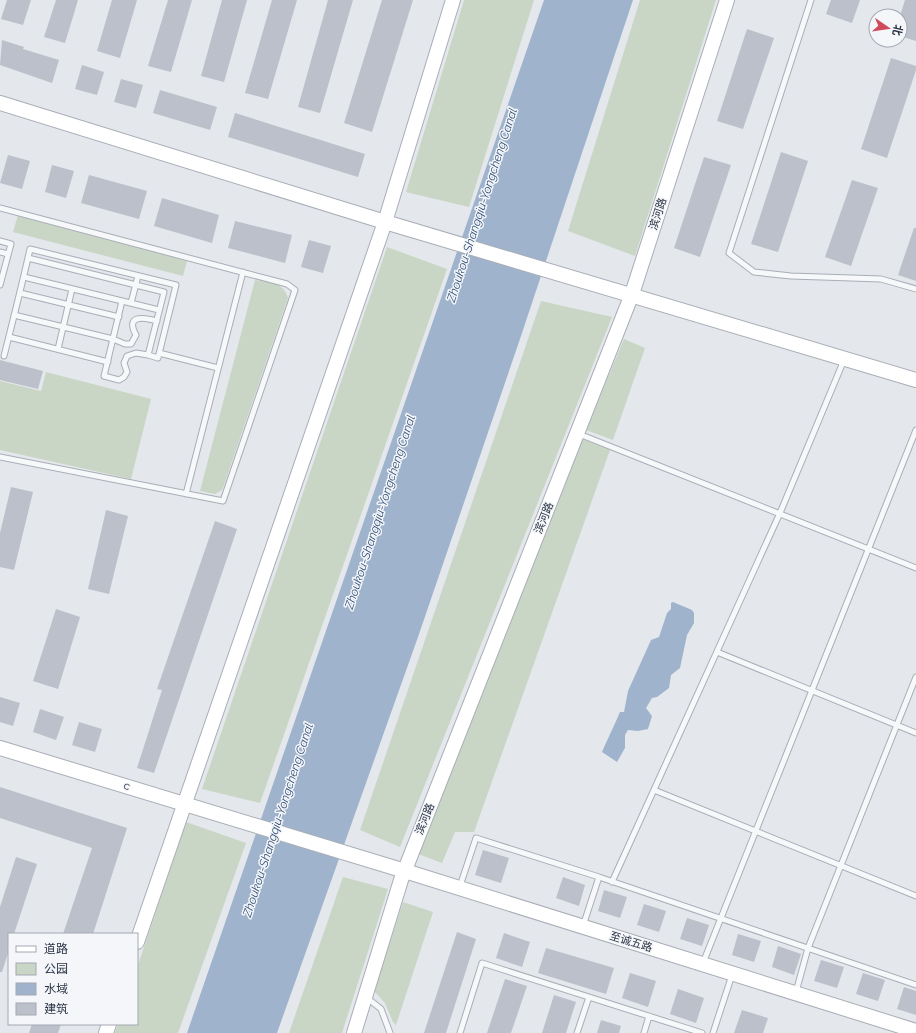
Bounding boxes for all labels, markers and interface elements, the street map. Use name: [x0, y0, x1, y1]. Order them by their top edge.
north arrow: [868, 8, 908, 48]
text: 北: [890, 23, 905, 37]
water label: Zhoukou-Shangqiu-Yongcheng Canal: [444, 106, 520, 305]
street label: 滨河路: [647, 196, 669, 232]
water label: Zhoukou-Shangqiu-Yongcheng Canal: [342, 413, 418, 612]
street label: 滨河路: [532, 500, 556, 536]
water label: Zhoukou-Shangqiu-Yongcheng Canal: [240, 721, 316, 920]
street label: c: [122, 779, 132, 793]
street label: 滨河路: [413, 801, 437, 837]
street label: 至诚五路: [608, 929, 654, 955]
legend: [8, 933, 138, 1025]
text: 道路: [44, 942, 68, 956]
text: 公园: [44, 962, 68, 976]
text: 水域: [44, 982, 68, 996]
text: 建筑: [44, 1002, 68, 1016]

